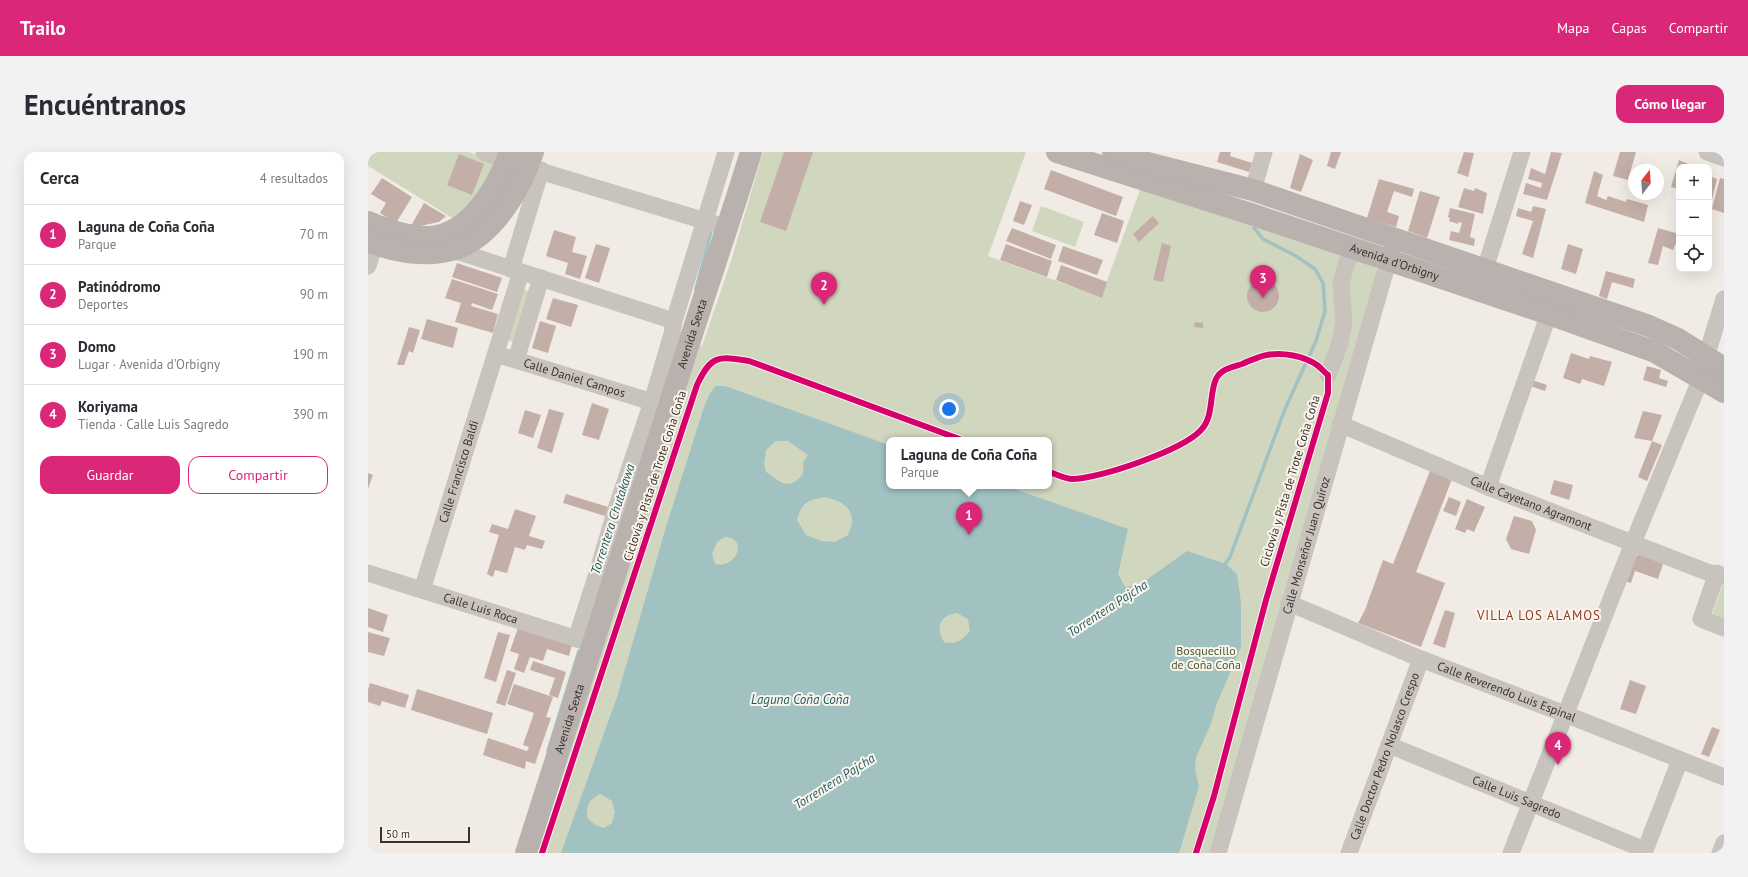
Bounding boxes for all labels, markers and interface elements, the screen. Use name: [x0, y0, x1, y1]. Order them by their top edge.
text: Trailo: [20, 16, 66, 40]
text: Mapa: [1557, 19, 1590, 37]
text: Capas: [1612, 19, 1647, 37]
text: Compartir: [1669, 19, 1728, 37]
button: Cómo llegar: [1616, 85, 1724, 123]
text: Encuéntranos: [24, 86, 186, 123]
north arrow: [1628, 164, 1664, 200]
map controls: [1676, 164, 1712, 272]
button: +: [1676, 164, 1712, 200]
text: Cerca: [40, 167, 79, 189]
text: 4 resultados: [260, 170, 328, 187]
button: −: [1676, 200, 1712, 236]
text: Laguna de Coña Coña: [78, 217, 215, 236]
text: 1: [49, 226, 57, 243]
text: 70 m: [300, 226, 328, 243]
text: Parque: [78, 236, 116, 253]
button: locate: [1676, 236, 1712, 272]
street label: Avenida d'Orbigny: [1348, 240, 1442, 284]
pin: 3: [1250, 265, 1276, 298]
pin: 2: [811, 272, 837, 305]
text: Patinódromo: [78, 277, 161, 296]
text: 2: [49, 286, 57, 303]
text: 90 m: [300, 286, 328, 303]
text: Deportes: [78, 296, 128, 313]
street label: Avenida Sexta: [674, 297, 710, 370]
text: Domo: [78, 337, 116, 356]
text: 3: [49, 346, 57, 363]
text: 190 m: [293, 346, 328, 363]
street label: Calle Daniel Campos: [522, 355, 627, 400]
text: Lugar · Avenida d'Orbigny: [78, 356, 220, 373]
street label: Ciclovía y Pista de Trote Coña Coña: [620, 389, 689, 563]
street label: Ciclovía y Pista de Trote Coña Coña: [1256, 393, 1323, 568]
text: Koriyama: [78, 397, 138, 416]
your location: [939, 399, 959, 419]
text: 4: [49, 406, 57, 423]
text: 390 m: [293, 406, 328, 423]
text: Tienda · Calle Luis Sagredo: [78, 416, 229, 433]
street label: Calle Francisco Baldi: [435, 418, 481, 525]
popup: [886, 437, 1052, 489]
text: Laguna de Coña Coña: [901, 445, 1037, 464]
button: Guardar: [40, 456, 180, 494]
button: Compartir: [188, 456, 328, 494]
water label: Torrentera Chutakawa: [587, 461, 639, 577]
text: Parque: [901, 464, 939, 481]
street label: Calle Cayetano Agramont: [1468, 472, 1594, 534]
street label: Calle Monseñor Juan Quiroz: [1279, 475, 1333, 616]
pin: 1: [956, 502, 982, 535]
water label: Torrentera Pajcha: [1064, 576, 1151, 641]
street label: Calle Luis Roca: [442, 589, 520, 627]
district label: VILLA LOS ALAMOS: [1476, 607, 1601, 624]
park label: Bosquecillo de Coña Coña: [1171, 643, 1241, 672]
street label: Calle Reverendo Luis Espinal: [1435, 658, 1579, 725]
street label: Calle Doctor Pedro Nolasco Crespo: [1346, 670, 1422, 842]
street label: Avenida Sexta: [551, 682, 587, 755]
water label: Laguna Coña Coña: [751, 691, 850, 708]
pin: 4: [1545, 732, 1571, 765]
water label: Torrentera Pajcha: [791, 749, 879, 813]
street label: Calle Luis Sagredo: [1470, 772, 1564, 822]
scale bar: [380, 825, 470, 844]
text: 50 m: [386, 827, 410, 841]

